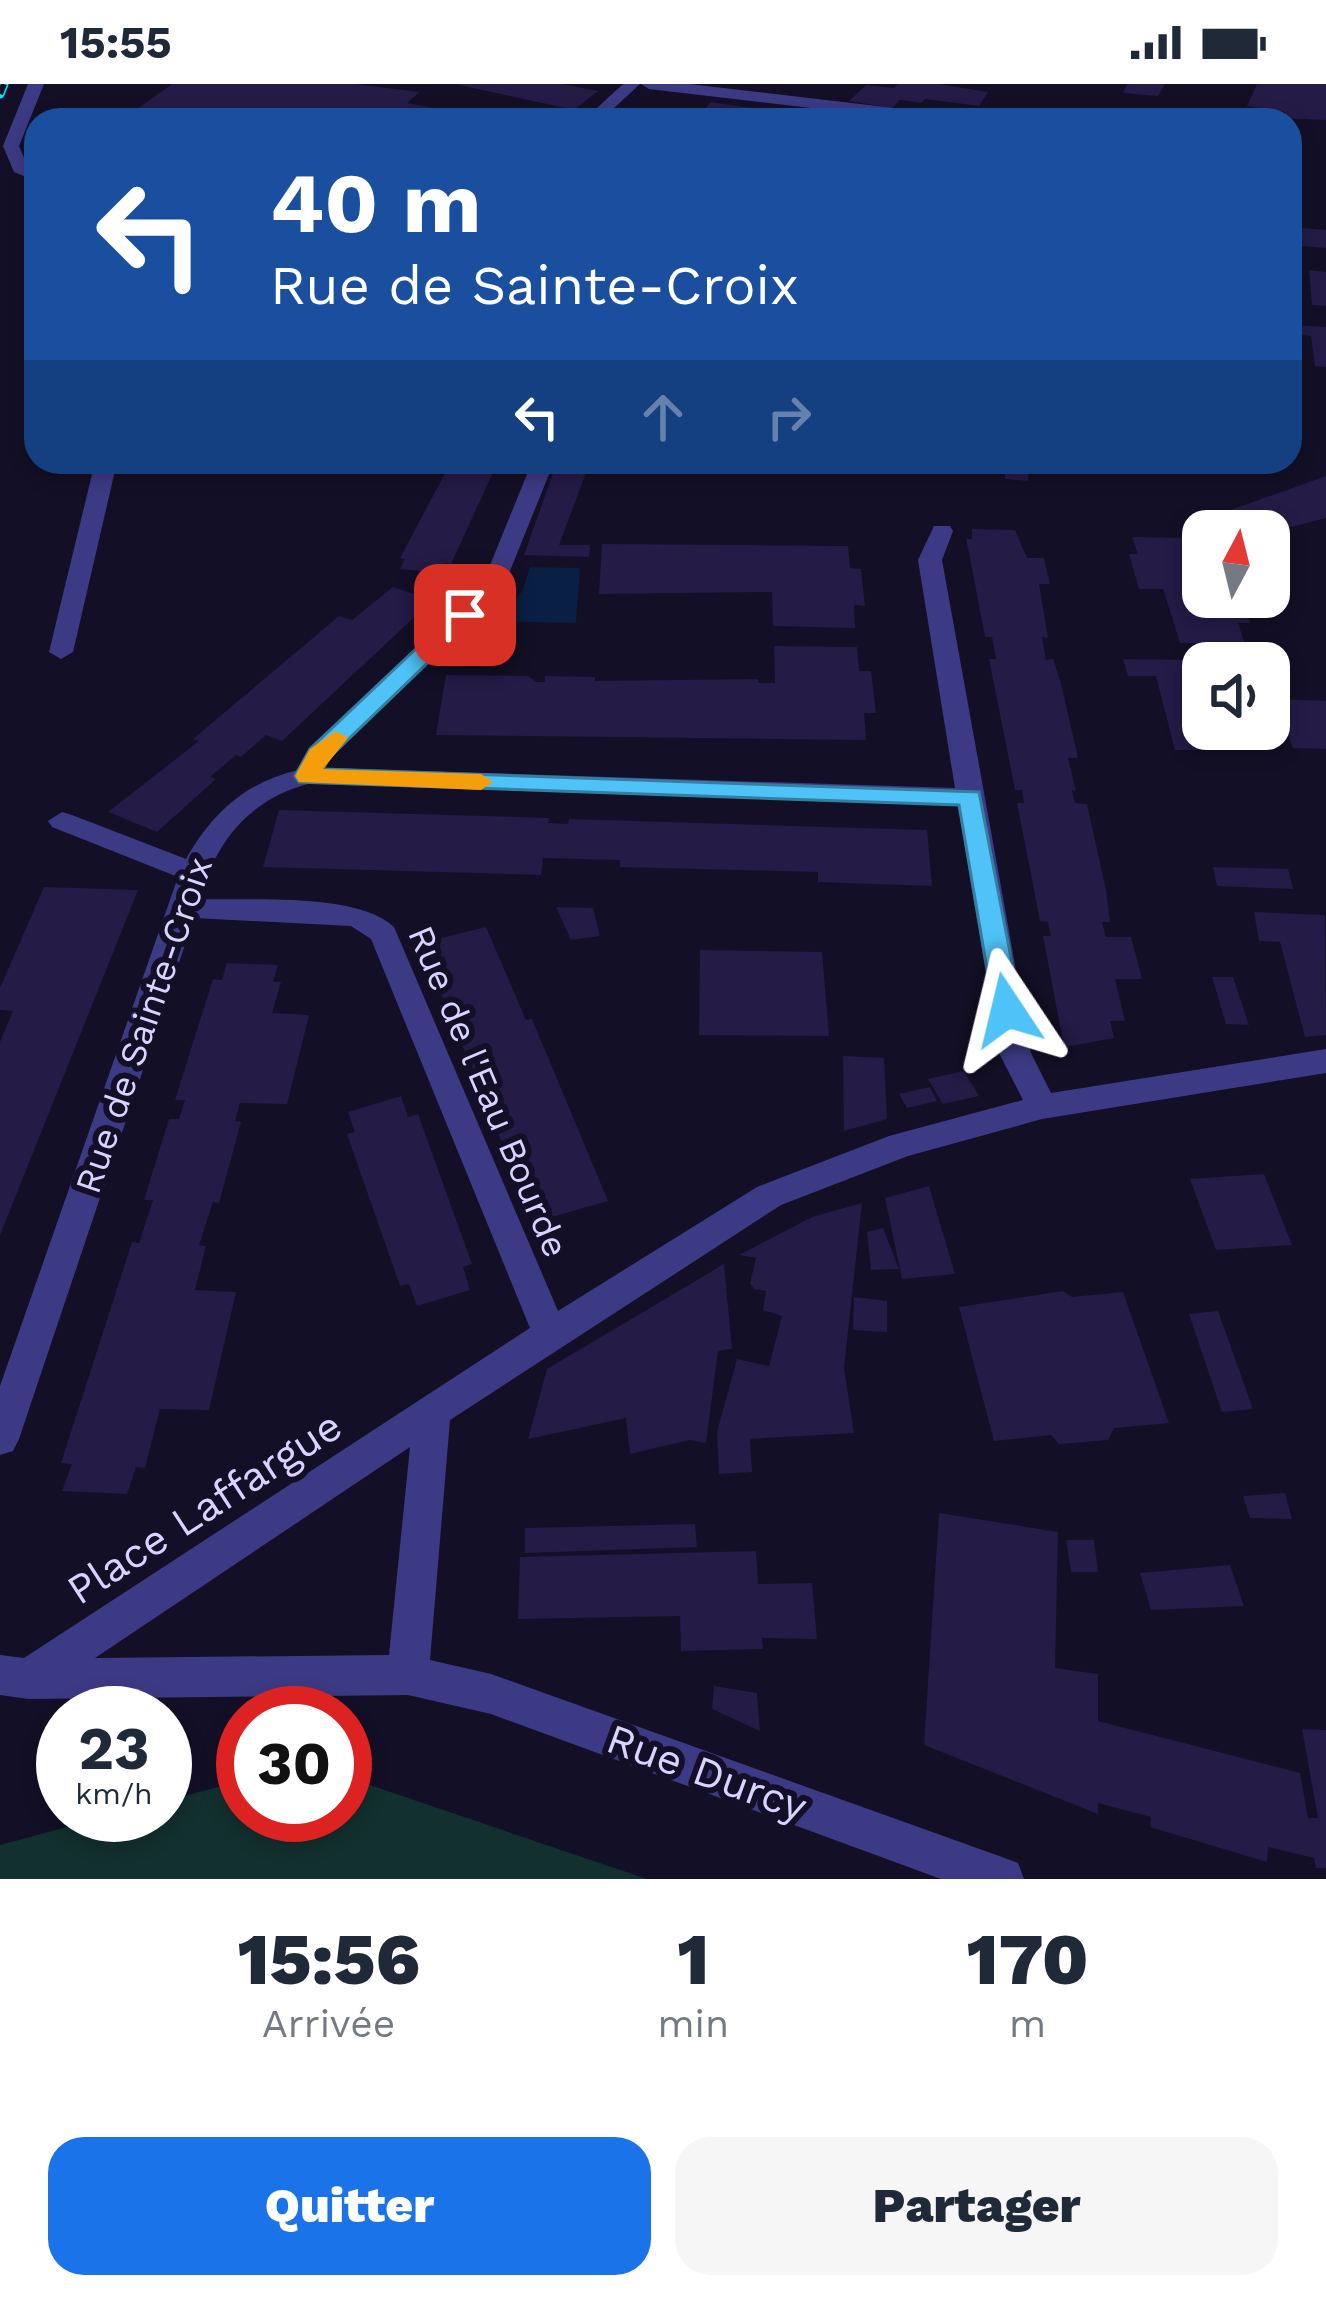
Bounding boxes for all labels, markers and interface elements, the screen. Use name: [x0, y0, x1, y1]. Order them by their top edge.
text: 15:55: [60, 16, 172, 69]
text: 40 m: [270, 154, 481, 252]
icon: left: [72, 156, 228, 312]
text: Rue de Sainte-Croix: [270, 254, 799, 317]
icon: left: [504, 384, 570, 450]
icon: ahead: [630, 384, 696, 450]
icon: right: [756, 384, 822, 450]
north arrow: [1182, 510, 1290, 618]
map controls: [1182, 510, 1290, 750]
pin: [414, 564, 516, 666]
icon: arrive: [432, 582, 498, 648]
button: sound: [1182, 642, 1290, 750]
street label: Rue de Sainte-Croix: [67, 852, 221, 1199]
street label: Rue de l'Eau Bourde: [399, 919, 577, 1263]
position arrow: [944, 947, 1070, 1073]
street label: Place Laffargue: [58, 1401, 351, 1614]
speed limit sign: 30: [216, 1686, 372, 1842]
text: 23: [78, 1713, 150, 1784]
street label: Rue Durcy: [600, 1714, 814, 1831]
text: km/h: [75, 1776, 153, 1811]
text: 15:56: [237, 1917, 420, 2001]
text: 1: [677, 1917, 709, 2001]
text: 170: [967, 1917, 1089, 2001]
text: Arrivée: [262, 2001, 395, 2046]
text: min: [657, 2001, 729, 2046]
text: m: [1009, 2001, 1046, 2046]
button: Quitter: [48, 2137, 651, 2275]
button: Partager: [675, 2137, 1278, 2275]

